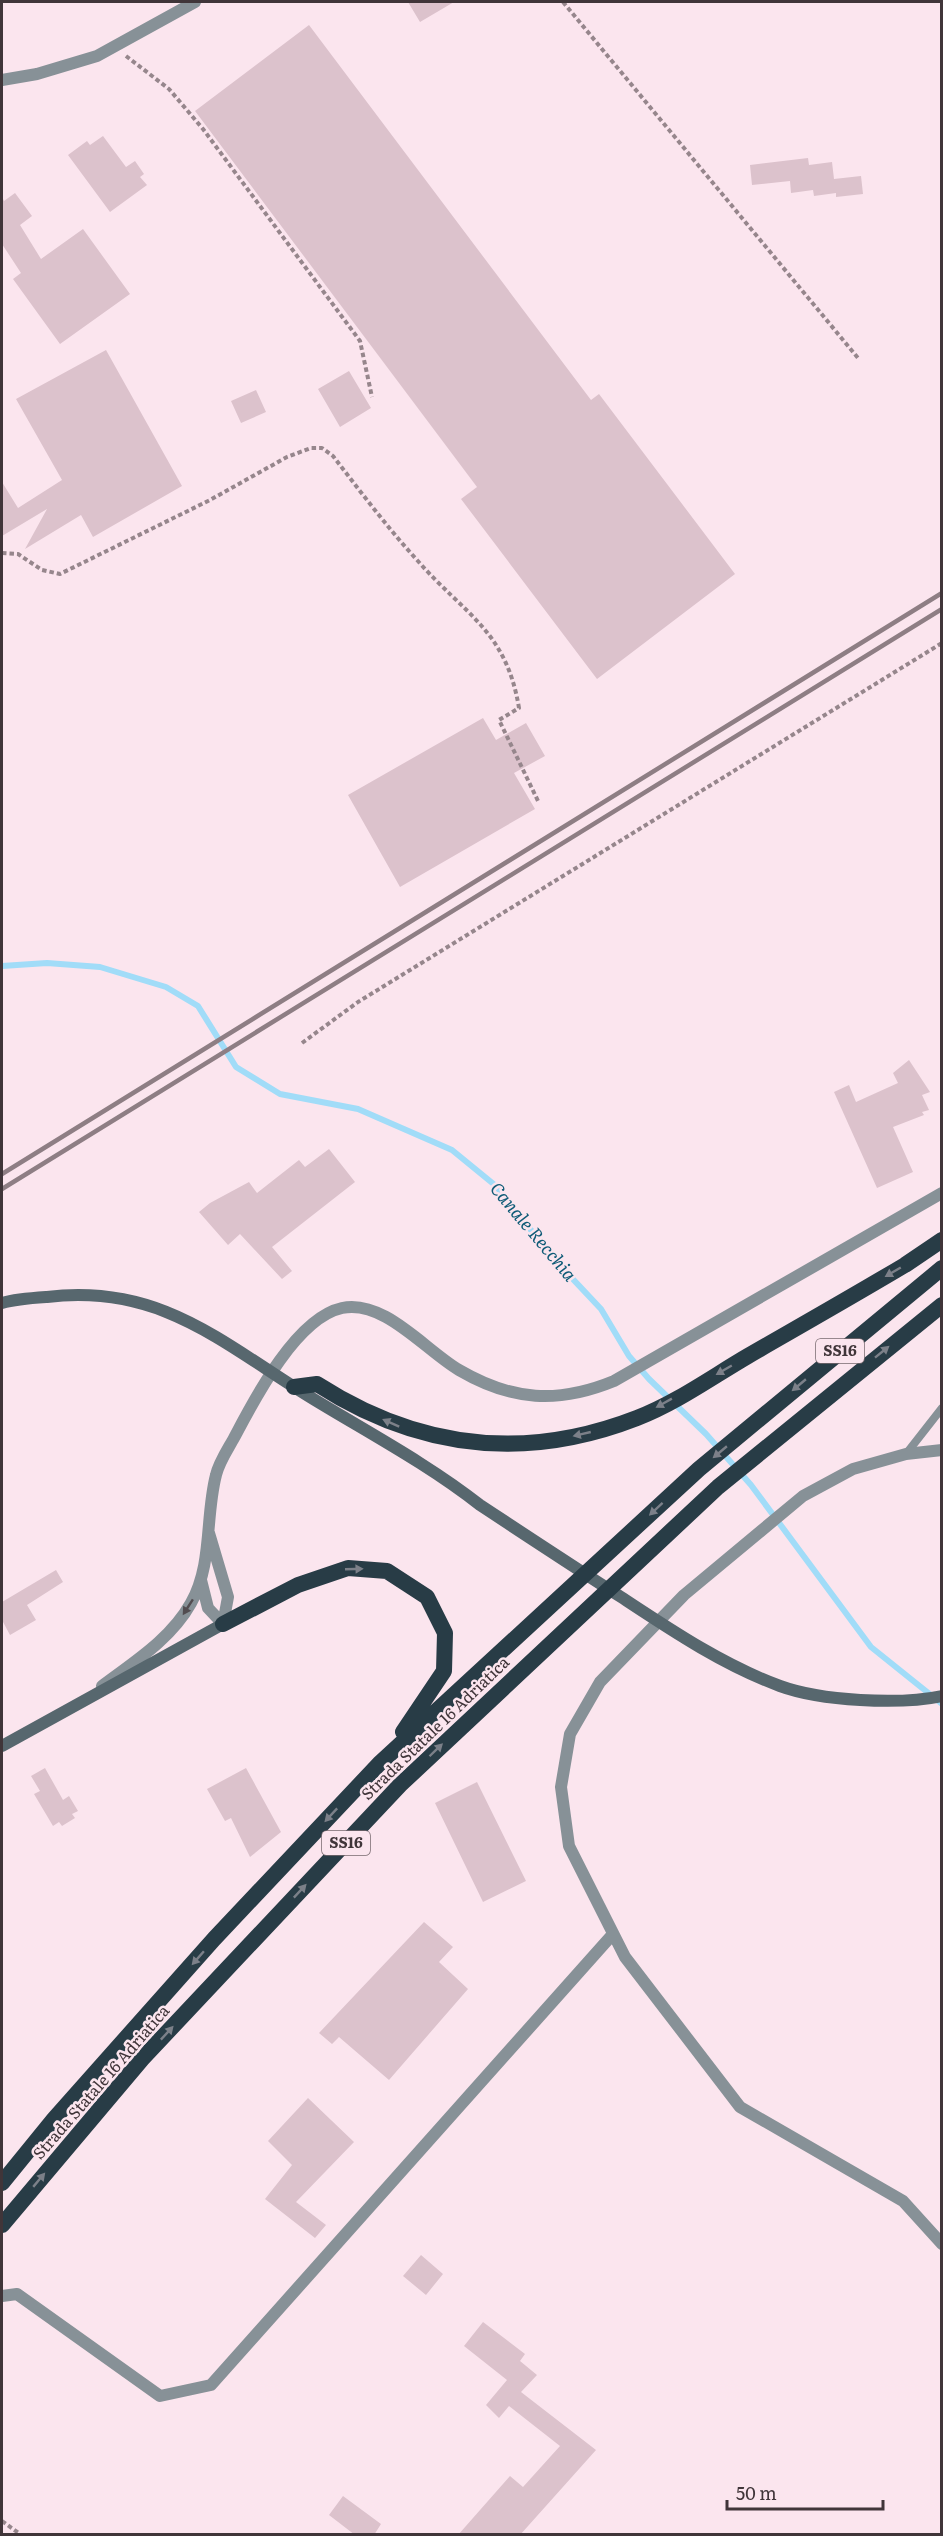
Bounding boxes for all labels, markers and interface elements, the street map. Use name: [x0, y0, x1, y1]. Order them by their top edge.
water label: Canale Recchia: [485, 1176, 584, 1287]
one-way arrow: [885, 1267, 901, 1278]
road number: SS16: [816, 1339, 864, 1363]
one-way arrow: [874, 1346, 890, 1359]
one-way arrow: [715, 1365, 732, 1375]
one-way arrow: [791, 1379, 807, 1392]
one-way arrow: [656, 1398, 673, 1408]
one-way arrow: [382, 1418, 399, 1427]
one-way arrow: [572, 1430, 591, 1439]
one-way arrow: [712, 1445, 728, 1458]
one-way arrow: [649, 1501, 663, 1515]
one-way arrow: [344, 1565, 363, 1574]
one-way arrow: [182, 1599, 193, 1615]
street label: Strada Statale 16 Adriatica: [355, 1650, 514, 1805]
one-way arrow: [428, 1744, 442, 1758]
one-way arrow: [324, 1808, 338, 1823]
road number: SS16: [322, 1831, 370, 1855]
one-way arrow: [293, 1884, 307, 1898]
one-way arrow: [192, 1950, 205, 1965]
street label: Strada Statale 16 Adriatica: [26, 1999, 174, 2164]
one-way arrow: [160, 2025, 174, 2040]
one-way arrow: [33, 2172, 46, 2188]
scale bar: [727, 2473, 883, 2511]
text: 50 m: [736, 2479, 777, 2506]

